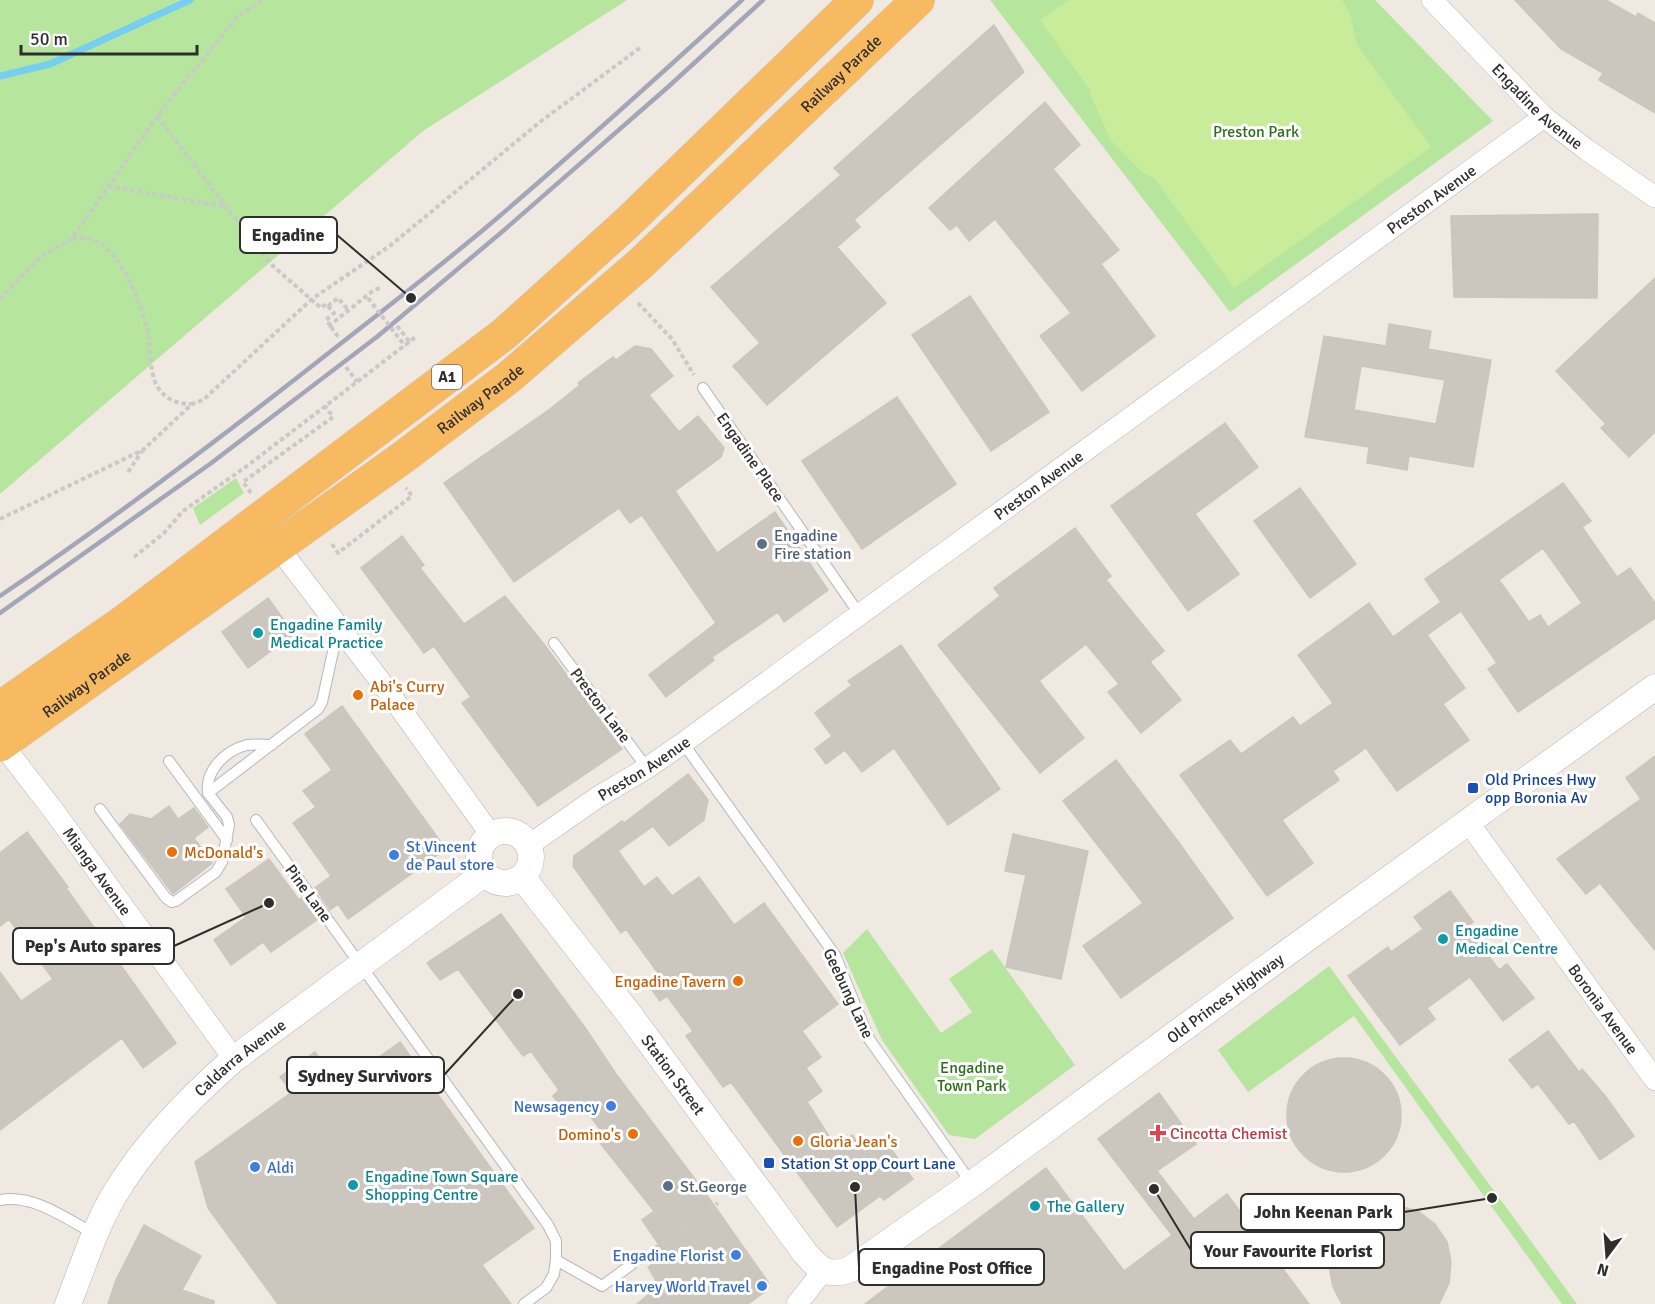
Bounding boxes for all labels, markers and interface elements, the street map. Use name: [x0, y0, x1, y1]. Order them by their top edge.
scale bar: [21, 18, 196, 56]
text: 50 m: [30, 28, 68, 50]
street label: Railway Parade: [797, 31, 886, 117]
street label: Engadine Avenue: [1487, 60, 1587, 154]
park label: Preston Park: [1213, 122, 1299, 142]
street label: Preston Avenue: [1383, 161, 1480, 239]
callout: Engadine: [240, 217, 337, 253]
text: Engadine: [252, 224, 324, 246]
street label: Railway Parade: [433, 360, 528, 439]
road number: A1: [432, 365, 462, 389]
street label: Engadine Place: [712, 409, 788, 506]
street label: Preston Avenue: [990, 446, 1087, 525]
place label: Engadine Fire station: [774, 526, 851, 564]
marker: Engadine Fire station: [755, 537, 769, 551]
place label: Engadine Family Medical Practice: [270, 615, 383, 653]
marker: Engadine Family Medical Practice: [251, 626, 265, 640]
street label: Railway Parade: [39, 646, 135, 723]
street label: Preston Lane: [566, 664, 635, 747]
place label: Abi's Curry Palace: [370, 677, 445, 715]
marker: Abi's Curry Palace: [351, 688, 365, 702]
street label: Preston Avenue: [594, 732, 694, 806]
place label: Old Princes Hwy opp Boronia Av: [1485, 770, 1597, 808]
marker: Old Princes Hwy opp Boronia Av: [1466, 781, 1480, 795]
street label: Mianga Avenue: [58, 824, 135, 920]
place label: St Vincent de Paul store: [406, 837, 494, 875]
place label: McDonald's: [184, 843, 263, 863]
marker: McDonald's: [165, 845, 179, 859]
marker: St Vincent de Paul store: [387, 848, 401, 862]
street label: Pine Lane: [280, 861, 336, 926]
place label: Engadine Medical Centre: [1455, 921, 1558, 959]
callout: Pep's Auto spares: [13, 928, 174, 964]
marker: Engadine Medical Centre: [1436, 932, 1450, 946]
text: Pep's Auto spares: [25, 935, 161, 957]
street label: Geebung Lane: [818, 945, 878, 1042]
street label: Old Princes Highway: [1163, 949, 1288, 1048]
street label: Boronia Avenue: [1563, 961, 1642, 1059]
place label: Engadine Tavern: [614, 972, 726, 992]
marker: Engadine Tavern: [731, 974, 745, 988]
street label: Caldarra Avenue: [190, 1015, 290, 1101]
street label: Station Street: [637, 1031, 709, 1120]
callout: Sydney Survivors: [287, 1057, 444, 1093]
park label: Engadine Town Park: [937, 1058, 1007, 1096]
text: Sydney Survivors: [298, 1065, 432, 1087]
place label: Newsagency: [513, 1097, 600, 1117]
marker: Newsagency: [604, 1099, 618, 1113]
place label: Cincotta Chemist: [1170, 1124, 1288, 1144]
place label: Domino's: [558, 1125, 621, 1145]
marker: Cincotta Chemist: [1151, 1126, 1165, 1140]
marker: Domino's: [626, 1127, 640, 1141]
place label: Gloria Jean's: [810, 1132, 898, 1152]
marker: Gloria Jean's: [791, 1134, 805, 1148]
place label: Station St opp Court Lane: [781, 1154, 956, 1174]
marker: Station St opp Court Lane: [762, 1156, 776, 1170]
place label: Aldi: [267, 1158, 294, 1178]
marker: Aldi: [248, 1160, 262, 1174]
place label: Engadine Town Square Shopping Centre: [365, 1167, 519, 1205]
place label: St.George: [680, 1177, 747, 1197]
marker: Engadine Town Square Shopping Centre: [346, 1178, 360, 1192]
marker: St.George: [661, 1179, 675, 1193]
callout: John Keenan Park: [1241, 1194, 1404, 1230]
place label: The Gallery: [1047, 1197, 1125, 1217]
marker: The Gallery: [1028, 1199, 1042, 1213]
text: John Keenan Park: [1253, 1201, 1393, 1223]
north arrow: [1577, 1226, 1637, 1286]
callout: Your Favourite Florist: [1191, 1232, 1384, 1268]
text: Your Favourite Florist: [1203, 1240, 1373, 1262]
place label: Engadine Florist: [612, 1246, 724, 1266]
marker: Engadine Florist: [729, 1248, 743, 1262]
callout: Engadine Post Office: [859, 1249, 1044, 1285]
text: Engadine Post Office: [872, 1257, 1033, 1279]
text: N: [1595, 1258, 1611, 1281]
place label: Harvey World Travel: [615, 1277, 750, 1297]
marker: Harvey World Travel: [755, 1279, 769, 1293]

